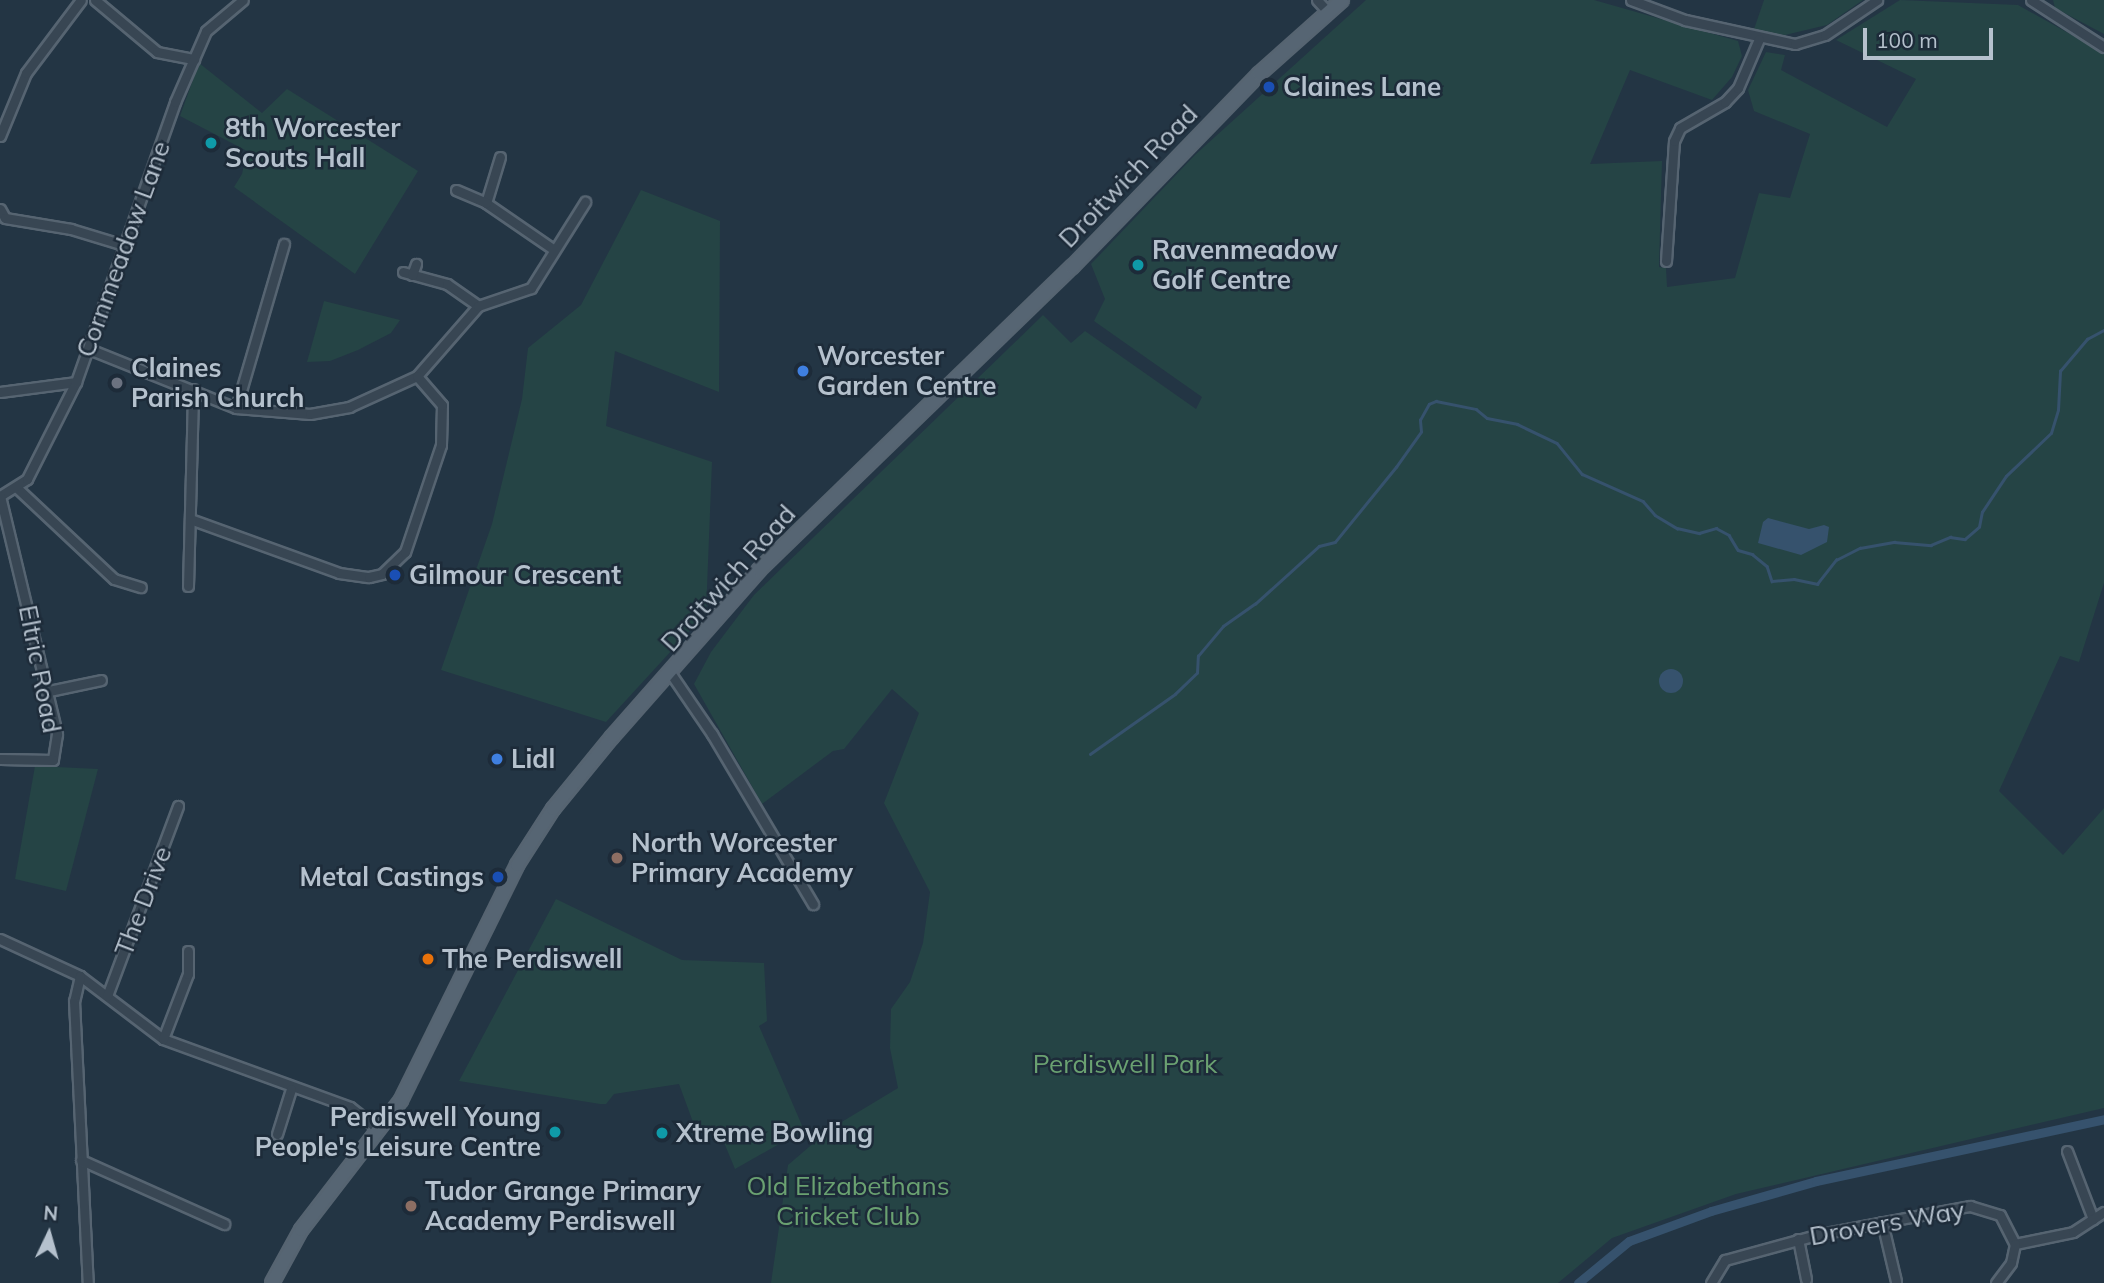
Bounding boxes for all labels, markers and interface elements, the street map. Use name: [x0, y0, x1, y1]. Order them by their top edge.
scale bar: [1866, 14, 1996, 58]
text: 100 m: [1876, 27, 1938, 53]
place label: Claines Lane: [1283, 71, 1441, 103]
marker: Claines Lane: [1261, 79, 1277, 95]
street label: Droitwich Road: [1052, 98, 1204, 254]
place label: 8th Worcester Scouts Hall: [225, 112, 400, 174]
marker: 8th Worcester Scouts Hall: [203, 135, 219, 151]
street label: Cornmeadow Lane: [69, 137, 177, 361]
place label: Ravenmeadow Golf Centre: [1152, 234, 1338, 296]
marker: Ravenmeadow Golf Centre: [1130, 257, 1146, 273]
place label: Worcester Garden Centre: [817, 340, 996, 402]
place label: Claines Parish Church: [131, 352, 304, 414]
marker: Worcester Garden Centre: [795, 363, 811, 379]
marker: Claines Parish Church: [109, 375, 125, 391]
street label: Droitwich Road: [654, 498, 802, 658]
place label: Gilmour Crescent: [409, 559, 621, 591]
marker: Gilmour Crescent: [387, 567, 403, 583]
street label: Eltric Road: [12, 602, 68, 736]
place label: Lidl: [511, 743, 555, 775]
marker: Lidl: [489, 751, 505, 767]
place label: North Worcester Primary Academy: [631, 827, 853, 888]
street label: The Drive: [108, 842, 178, 960]
marker: North Worcester Primary Academy: [609, 850, 625, 866]
place label: Metal Castings: [299, 861, 484, 893]
marker: Metal Castings: [490, 869, 506, 885]
place label: The Perdiswell: [442, 943, 622, 975]
marker: The Perdiswell: [420, 951, 436, 967]
park label: Perdiswell Park: [1033, 1048, 1217, 1080]
place label: Perdiswell Young People's Leisure Centre: [255, 1101, 541, 1162]
place label: Xtreme Bowling: [676, 1117, 873, 1149]
marker: Perdiswell Young People's Leisure Centre: [547, 1124, 563, 1140]
marker: Xtreme Bowling: [654, 1125, 670, 1141]
park label: Old Elizabethans Cricket Club: [746, 1170, 950, 1232]
place label: Tudor Grange Primary Academy Perdiswell: [425, 1175, 701, 1236]
street label: Drovers Way: [1807, 1194, 1967, 1252]
marker: Tudor Grange Primary Academy Perdiswell: [403, 1198, 419, 1214]
north arrow: [14, 1199, 84, 1269]
text: N: [43, 1200, 59, 1226]

